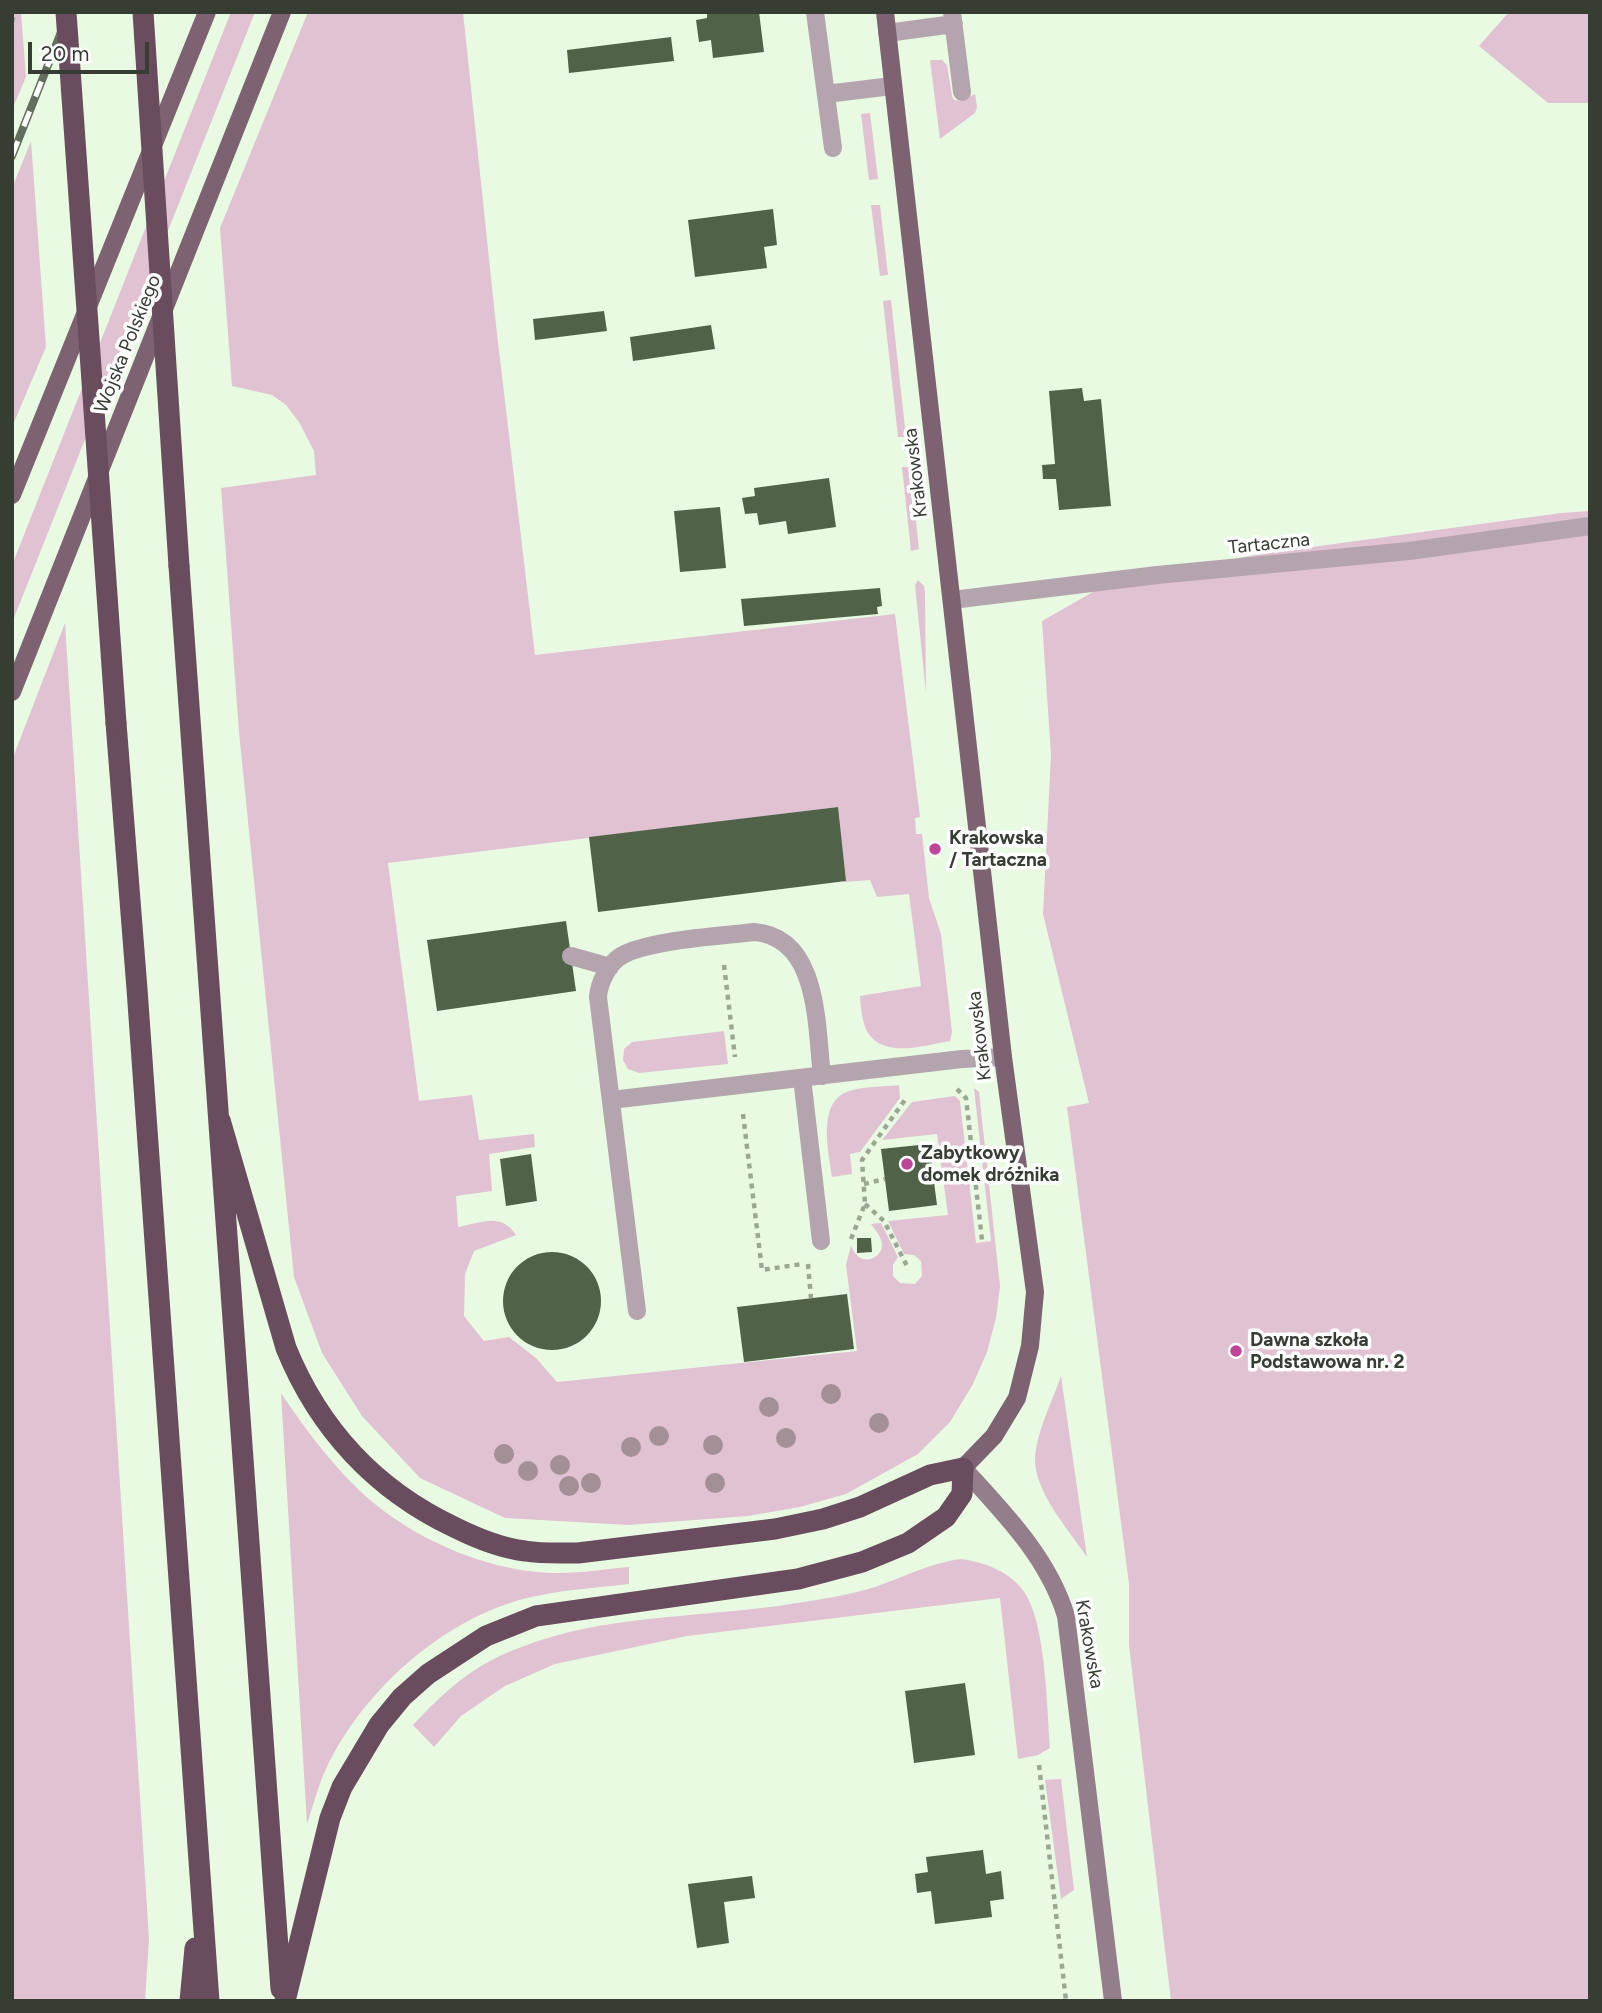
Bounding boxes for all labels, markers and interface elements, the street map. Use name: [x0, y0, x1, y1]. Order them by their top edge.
scale bar: [32, 28, 152, 72]
text: 20 m: [41, 41, 89, 66]
street label: Wojska Polskiego: [90, 272, 166, 416]
street label: Krakowska: [899, 427, 933, 519]
street label: Tartaczna: [1227, 528, 1311, 560]
place label: Krakowska / Tartaczna: [949, 827, 1047, 871]
marker: Krakowska / Tartaczna: [927, 841, 943, 857]
street label: Krakowska: [963, 990, 997, 1082]
place label: Zabytkowy domek dróżnika: [921, 1142, 1059, 1186]
marker: Zabytkowy domek dróżnika: [899, 1156, 915, 1172]
place label: Dawna szkoła Podstawowa nr. 2: [1250, 1329, 1404, 1373]
marker: Dawna szkoła Podstawowa nr. 2: [1228, 1343, 1244, 1359]
street label: Krakowska: [1070, 1598, 1108, 1690]

